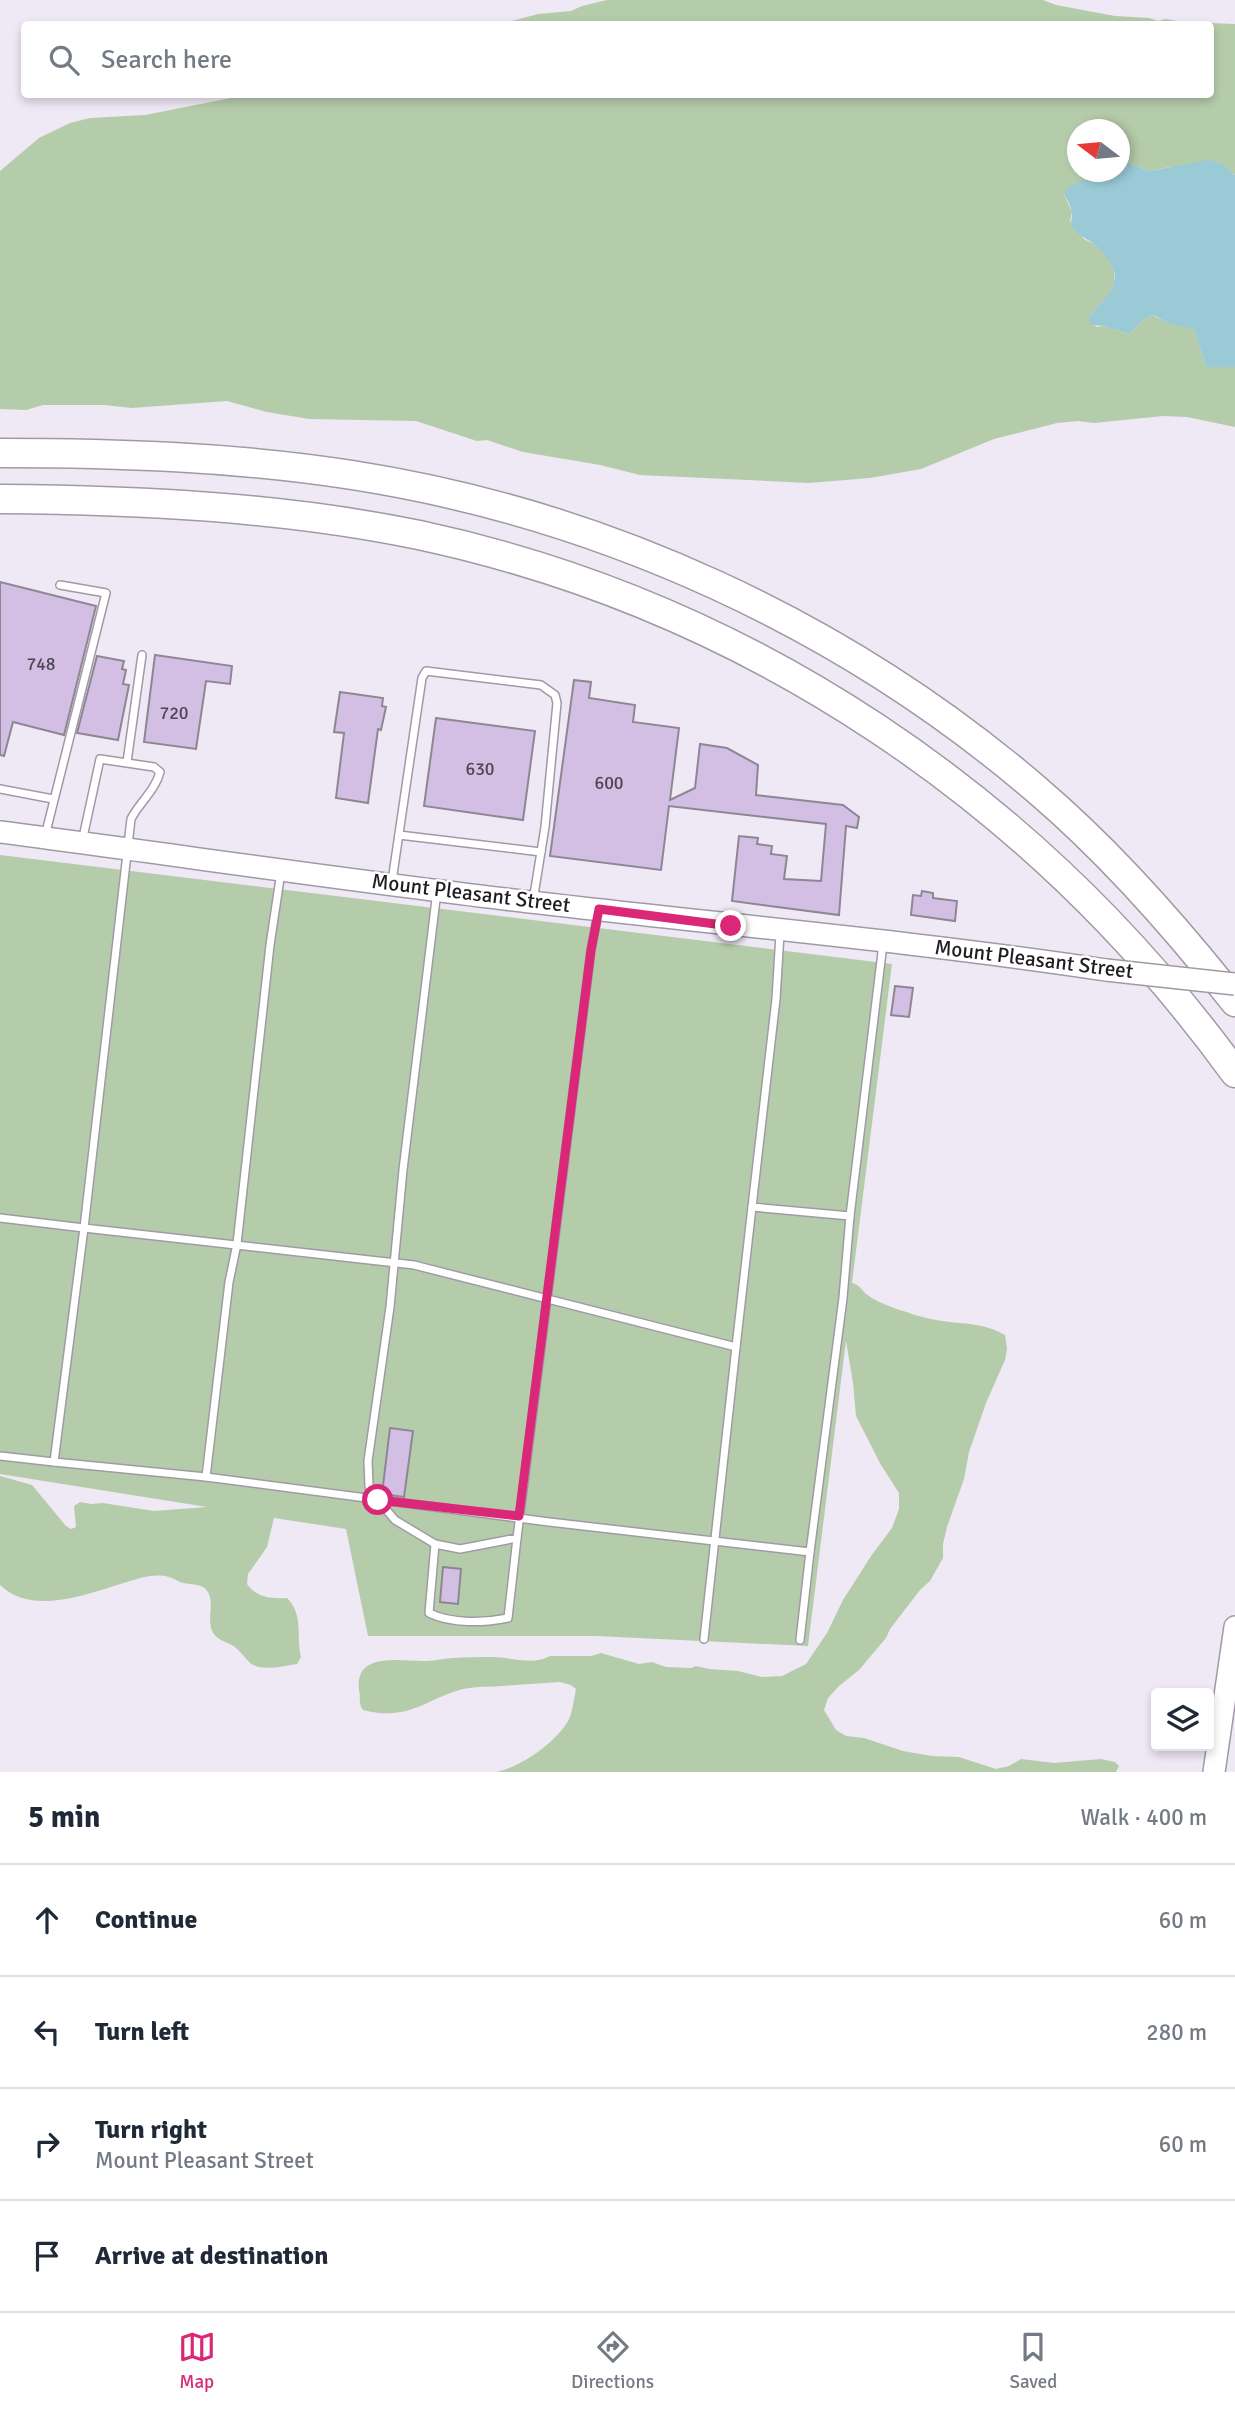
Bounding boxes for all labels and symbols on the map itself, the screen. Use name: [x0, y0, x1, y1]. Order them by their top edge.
north arrow: [1067, 119, 1130, 182]
house number: 748: [26, 653, 56, 675]
house number: 720: [159, 702, 189, 724]
house number: 630: [465, 758, 495, 780]
house number: 600: [594, 772, 624, 794]
street label: Mount Pleasant Street: [370, 868, 572, 918]
route end: [715, 910, 746, 941]
street label: Mount Pleasant Street: [933, 934, 1135, 984]
route start: [362, 1484, 393, 1515]

